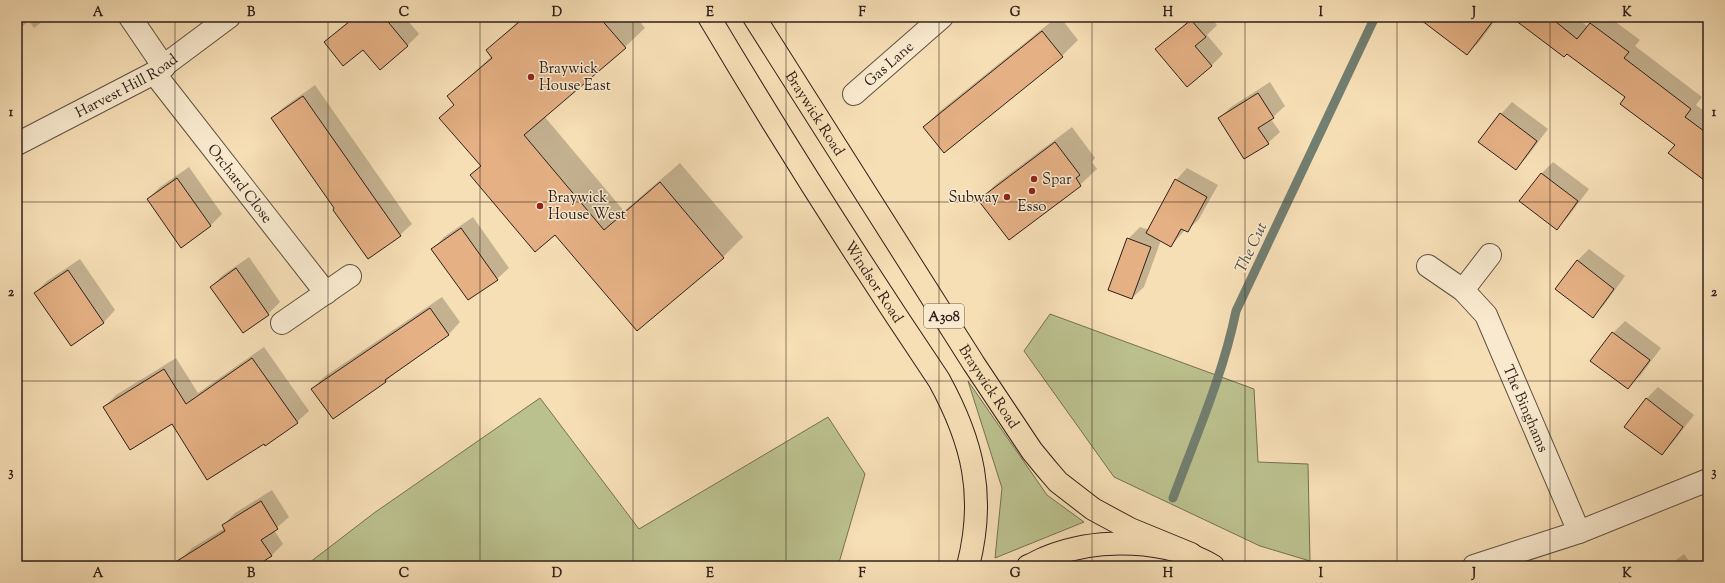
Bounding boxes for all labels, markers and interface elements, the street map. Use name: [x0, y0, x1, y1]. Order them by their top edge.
text: A: [93, 4, 104, 22]
text: B: [247, 4, 256, 22]
text: C: [399, 4, 409, 22]
text: D: [552, 4, 562, 22]
text: E: [706, 4, 714, 22]
text: F: [858, 4, 866, 22]
text: G: [1010, 4, 1021, 22]
text: H: [1163, 4, 1174, 22]
text: I: [1319, 4, 1324, 22]
text: J: [1471, 4, 1476, 22]
text: K: [1622, 4, 1632, 22]
street label: Gas Lane: [860, 37, 919, 92]
street label: Harvest Hill Road: [72, 49, 183, 124]
place label: Braywick House East: [539, 59, 611, 97]
street label: Braywick Road: [779, 68, 849, 161]
marker: Braywick House East: [526, 72, 536, 82]
text: 1: [9, 104, 14, 122]
text: 1: [1712, 104, 1717, 122]
street label: Orchard Close: [201, 140, 277, 228]
place label: Spar: [1042, 170, 1072, 191]
marker: Spar: [1029, 174, 1039, 184]
marker: Esso: [1027, 186, 1037, 196]
place label: Braywick House West: [548, 188, 626, 226]
place label: Subway: [948, 188, 1000, 209]
marker: Subway: [1002, 192, 1012, 202]
place label: Esso: [1017, 197, 1047, 218]
marker: Braywick House West: [535, 201, 545, 211]
water label: The Cut: [1231, 219, 1274, 277]
street label: Windsor Road: [838, 237, 908, 328]
text: 2: [8, 284, 15, 302]
text: 2: [1711, 284, 1718, 302]
road number: A308: [924, 304, 964, 328]
street label: Braywick Road: [953, 341, 1024, 434]
street label: The Binghams: [1497, 362, 1553, 456]
text: 3: [8, 464, 14, 482]
text: 3: [1711, 464, 1717, 482]
text: A: [93, 565, 104, 583]
text: B: [247, 565, 256, 583]
text: C: [399, 565, 409, 583]
text: D: [552, 565, 562, 583]
text: E: [706, 565, 714, 583]
text: F: [858, 565, 866, 583]
text: G: [1010, 565, 1021, 583]
text: H: [1163, 565, 1174, 583]
text: I: [1319, 565, 1324, 583]
text: J: [1471, 565, 1476, 583]
text: K: [1622, 565, 1632, 583]

